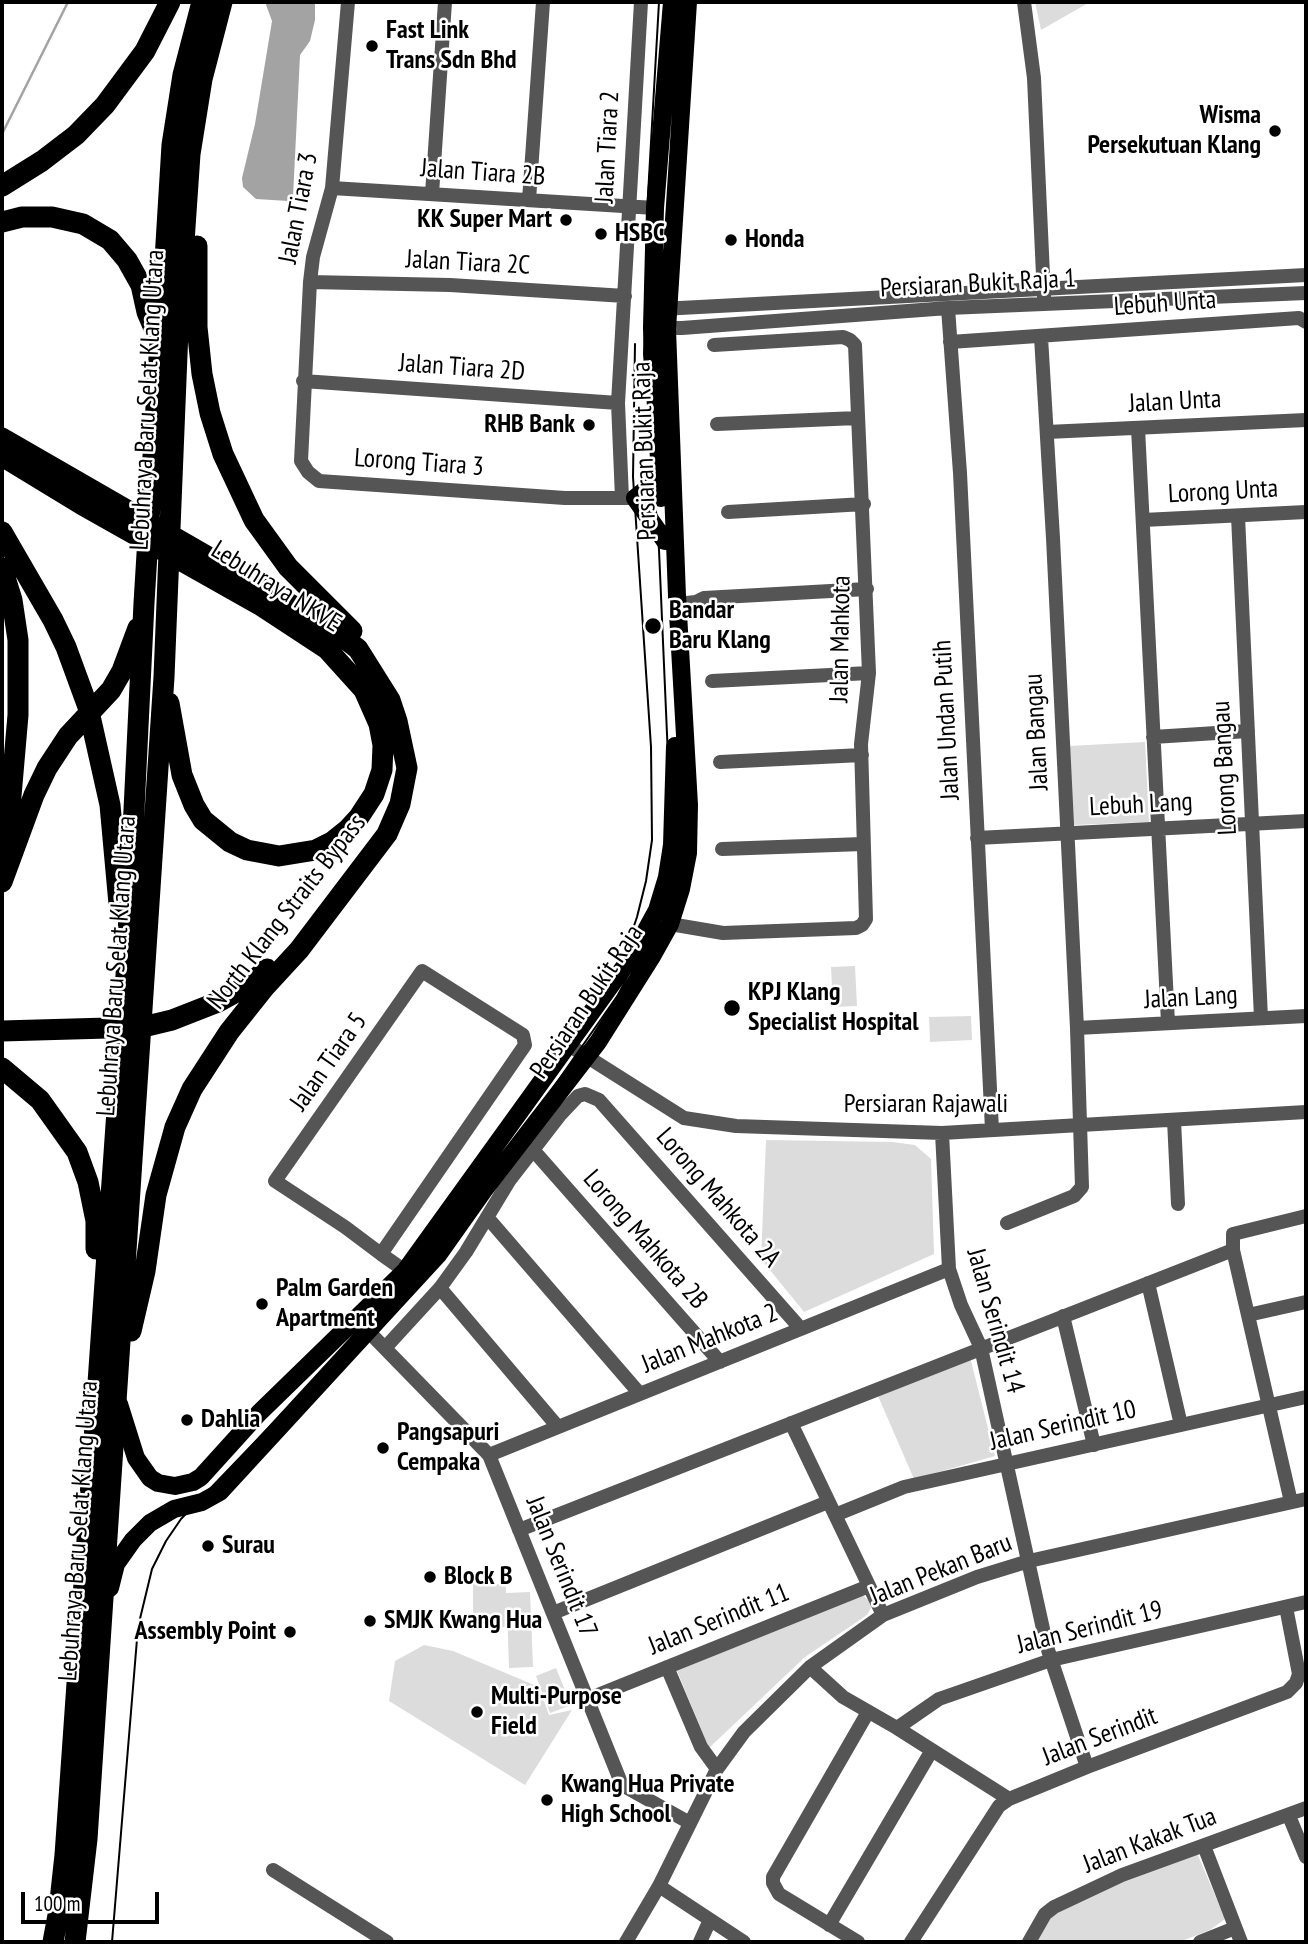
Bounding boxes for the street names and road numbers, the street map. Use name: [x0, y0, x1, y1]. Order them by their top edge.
street label: Jalan Tiara 2: [589, 90, 627, 204]
street label: Jalan Tiara 3: [273, 150, 325, 266]
street label: Jalan Tiara 2B: [420, 153, 546, 193]
street label: Jalan Tiara 2C: [405, 244, 531, 282]
street label: Lebuhraya Baru Selat Klang Utara: [125, 249, 171, 551]
street label: Persiaran Bukit Raja 1: [879, 263, 1077, 305]
street label: Lebuh Unta: [1113, 285, 1217, 323]
street label: Jalan Tiara 2D: [398, 348, 526, 388]
street label: Persiaran Bukit Raja: [626, 361, 664, 541]
street label: Jalan Unta: [1128, 384, 1222, 420]
street label: Lorong Tiara 3: [353, 443, 485, 483]
street label: Lorong Unta: [1167, 474, 1279, 510]
street label: Lebuhraya NKVE: [205, 535, 347, 639]
street label: Jalan Mahkota: [824, 575, 858, 703]
street label: Jalan Undan Putih: [927, 639, 967, 801]
street label: Jalan Bangau: [1018, 673, 1056, 791]
street label: Lorong Bangau: [1206, 700, 1244, 836]
street label: Lebuh Lang: [1089, 787, 1193, 823]
street label: North Klang Straits Bypass: [201, 808, 373, 1016]
street label: Lebuhraya Baru Selat Klang Utara: [91, 815, 143, 1117]
street label: Persiaran Bukit Raja: [524, 919, 650, 1085]
street label: Jalan Lang: [1143, 980, 1239, 1016]
street label: Jalan Tiara 5: [284, 1007, 374, 1117]
street label: Persiaran Rajawali: [844, 1089, 1008, 1121]
street label: Lorong Mahkota 2A: [649, 1122, 787, 1274]
street label: Lorong Mahkota 2B: [576, 1164, 714, 1316]
street label: Jalan Serindit 14: [959, 1245, 1031, 1397]
street label: Jalan Mahkota 2: [637, 1298, 783, 1380]
street label: Lebuhraya Baru Selat Klang Utara: [53, 1380, 105, 1682]
street label: Jalan Serindit 10: [987, 1394, 1139, 1458]
street label: Jalan Serindit 17: [519, 1492, 603, 1642]
street label: Jalan Pekan Baru: [866, 1527, 1016, 1613]
street label: Jalan Serindit 11: [644, 1578, 794, 1662]
street label: Jalan Serindit 19: [1014, 1595, 1166, 1661]
street label: Jalan Serindit: [1038, 1701, 1162, 1773]
street label: Jalan Kakak Tua: [1079, 1801, 1221, 1881]

